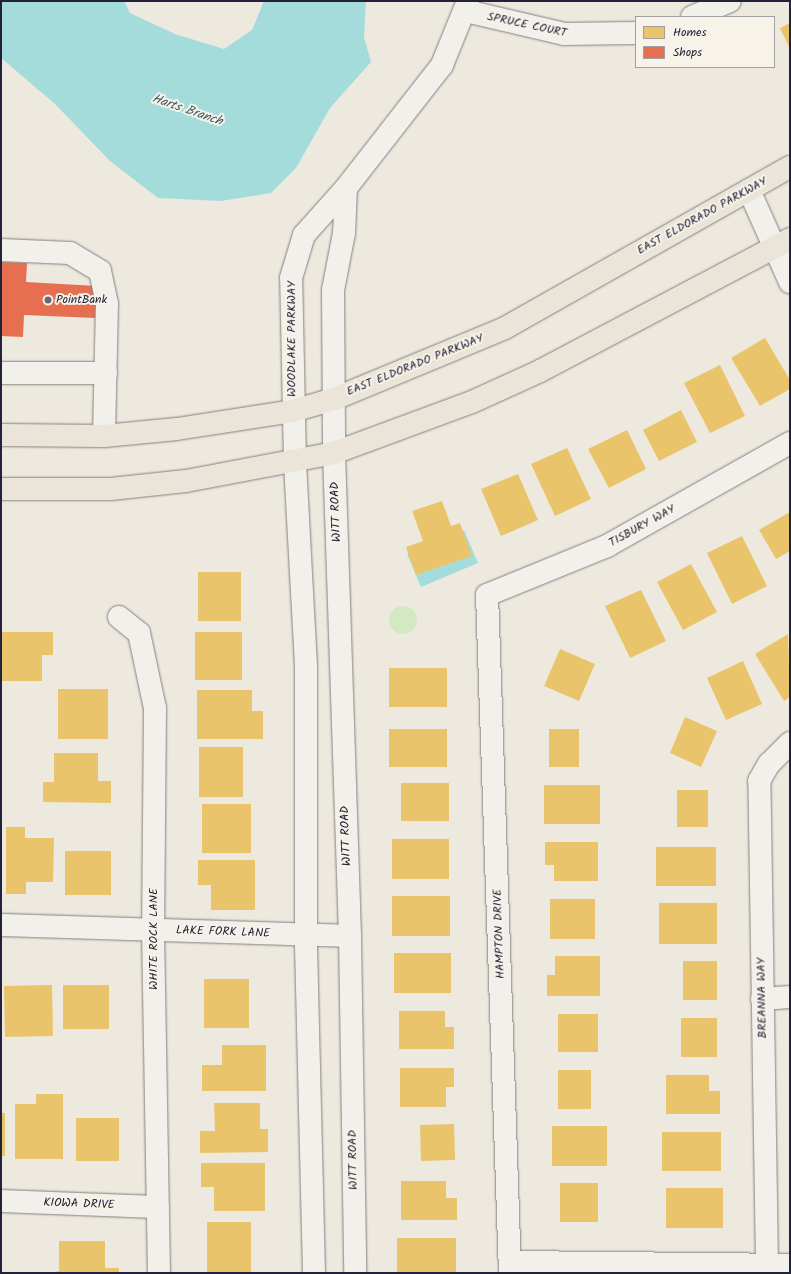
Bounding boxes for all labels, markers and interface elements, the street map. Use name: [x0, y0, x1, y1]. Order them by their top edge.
street label: SPRUCE COURT: [486, 10, 568, 40]
legend: [635, 16, 775, 68]
text: Homes: [673, 23, 707, 42]
text: Shops: [673, 43, 702, 62]
water label: Harts Branch: [150, 92, 224, 130]
street label: EAST ELDORADO PARKWAY: [635, 174, 769, 258]
street label: WOODLAKE PARKWAY: [285, 281, 299, 397]
place label: PointBank: [56, 293, 107, 307]
marker: PointBank: [43, 295, 53, 305]
street label: EAST ELDORADO PARKWAY: [344, 331, 486, 399]
street label: WITT ROAD: [328, 482, 344, 542]
street label: TISBURY WAY: [606, 502, 678, 550]
street label: WITT ROAD: [338, 806, 354, 866]
street label: WHITE ROCK LANE: [147, 888, 161, 990]
street label: HAMPTON DRIVE: [490, 889, 508, 979]
street label: LAKE FORK LANE: [176, 923, 270, 941]
street label: BREANNA WAY: [754, 957, 770, 1039]
street label: WITT ROAD: [345, 1130, 361, 1190]
street label: KIOWA DRIVE: [43, 1196, 115, 1212]

